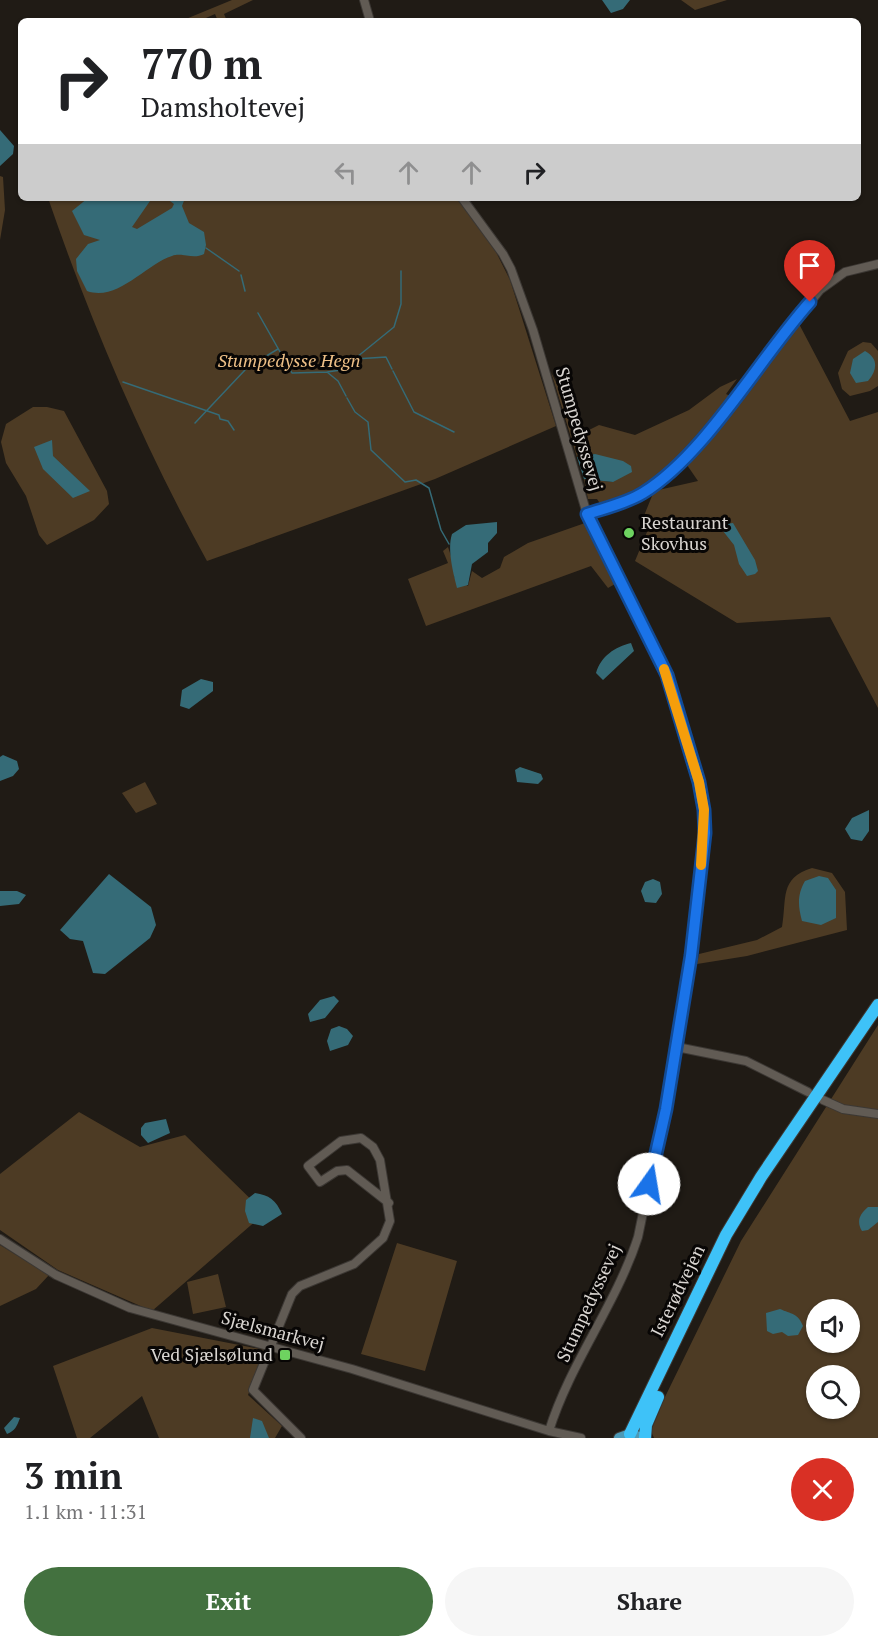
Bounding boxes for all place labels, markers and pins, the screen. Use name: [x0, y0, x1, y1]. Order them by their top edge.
pin: [784, 240, 835, 302]
place label: Restaurant Skovhus: [641, 510, 729, 555]
marker: Restaurant Skovhus: [622, 526, 636, 540]
place label: Ved Sjælsølund: [150, 1342, 273, 1366]
marker: Ved Sjælsølund: [278, 1348, 292, 1362]

